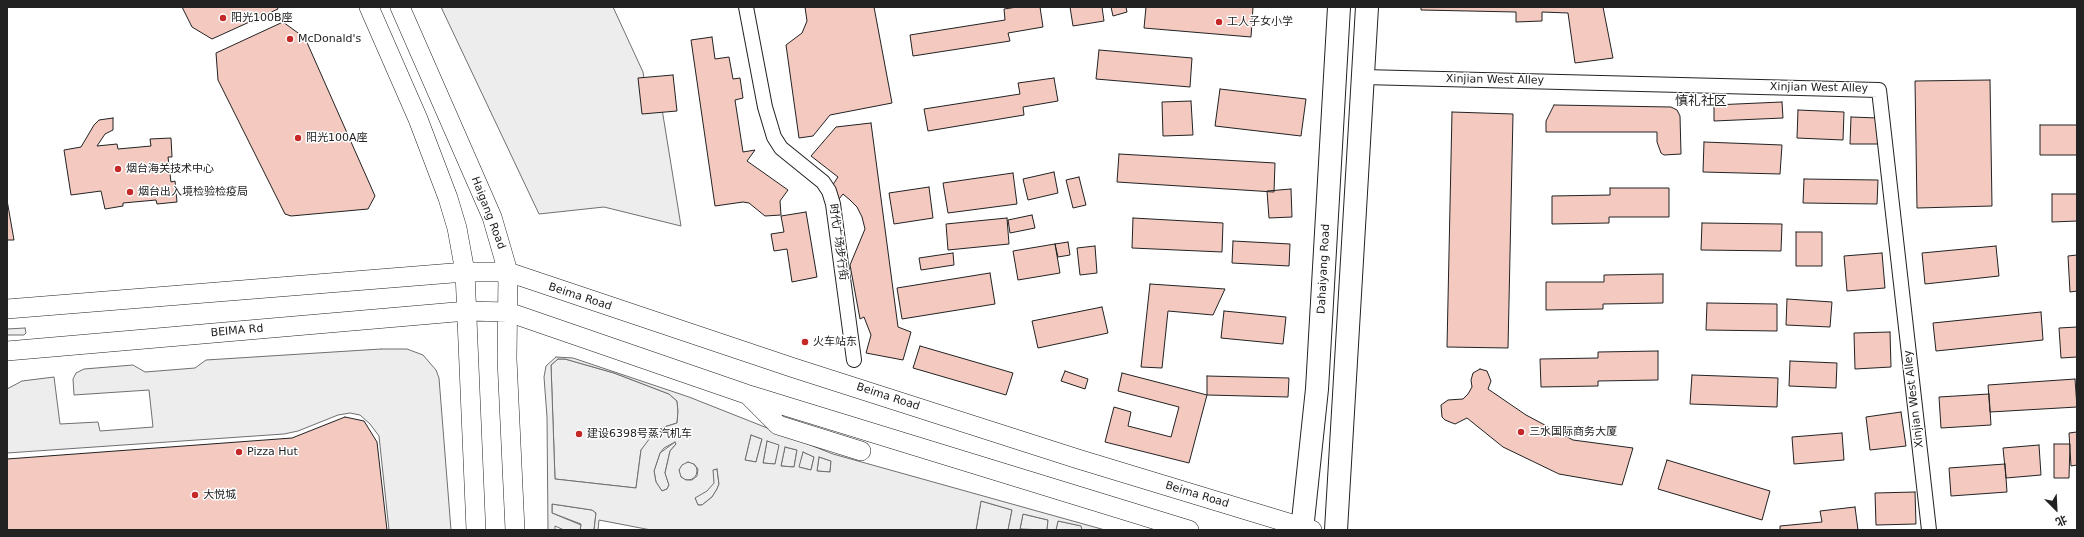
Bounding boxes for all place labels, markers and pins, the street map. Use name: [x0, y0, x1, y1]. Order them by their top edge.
place label: 阳光100B座: [231, 11, 293, 25]
marker: 阳光100B座: [218, 13, 228, 23]
place label: 工人子女小学: [1227, 15, 1293, 29]
marker: 工人子女小学: [1214, 17, 1224, 27]
place label: McDonald's: [298, 32, 361, 46]
marker: McDonald's: [285, 34, 295, 44]
place label: 阳光100A座: [306, 131, 368, 145]
marker: 阳光100A座: [293, 133, 303, 143]
place label: 烟台海关技术中心: [126, 162, 214, 176]
marker: 烟台海关技术中心: [113, 164, 123, 174]
place label: 烟台出入境检验检疫局: [138, 185, 248, 199]
marker: 烟台出入境检验检疫局: [125, 187, 135, 197]
place label: 火车站东: [813, 335, 857, 349]
marker: 火车站东: [800, 337, 810, 347]
place label: 三水国际商务大厦: [1529, 425, 1617, 439]
place label: 建设6398号蒸汽机车: [587, 427, 692, 441]
marker: 三水国际商务大厦: [1516, 427, 1526, 437]
marker: 建设6398号蒸汽机车: [574, 429, 584, 439]
place label: Pizza Hut: [247, 445, 298, 459]
marker: Pizza Hut: [234, 447, 244, 457]
place label: 大悦城: [203, 488, 236, 502]
marker: 大悦城: [190, 490, 200, 500]

